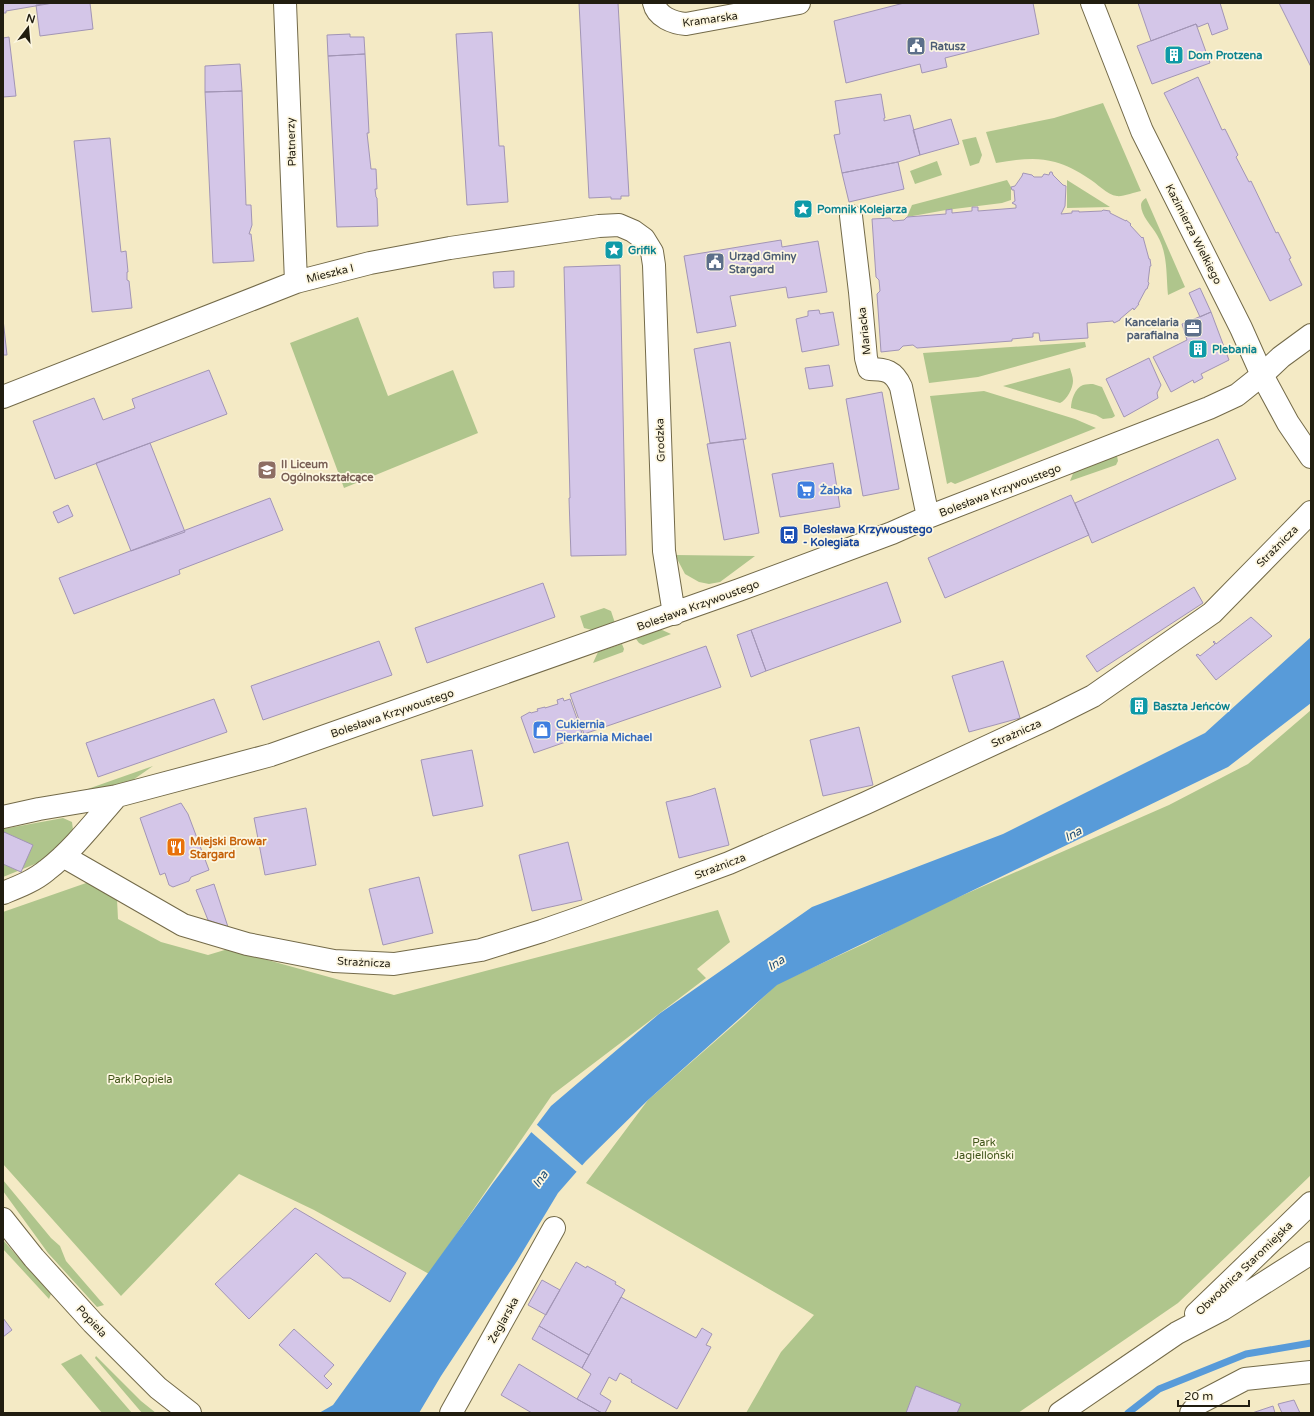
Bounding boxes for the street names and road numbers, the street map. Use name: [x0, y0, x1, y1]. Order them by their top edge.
street label: Kramarska: [682, 9, 739, 30]
street label: Płatnerzy: [284, 117, 299, 167]
street label: Kazimierza Wielkiego: [1163, 182, 1225, 287]
street label: Mieszka I: [305, 261, 355, 286]
street label: Mariacka: [856, 306, 873, 355]
street label: Grodzka: [653, 418, 668, 462]
street label: Bolesława Krzywoustego: [937, 461, 1063, 520]
street label: Strażnicza: [1254, 523, 1301, 570]
street label: Bolesława Krzywoustego: [635, 577, 761, 634]
street label: Bolesława Krzywoustego: [329, 686, 456, 741]
street label: Strażnicza: [989, 717, 1043, 750]
street label: Strażnicza: [693, 851, 748, 882]
street label: Strażnicza: [337, 955, 391, 970]
street label: Obwodnica Staromiejska: [1193, 1219, 1295, 1318]
street label: Żeglarska: [485, 1295, 521, 1346]
street label: Popiela: [74, 1303, 110, 1340]

